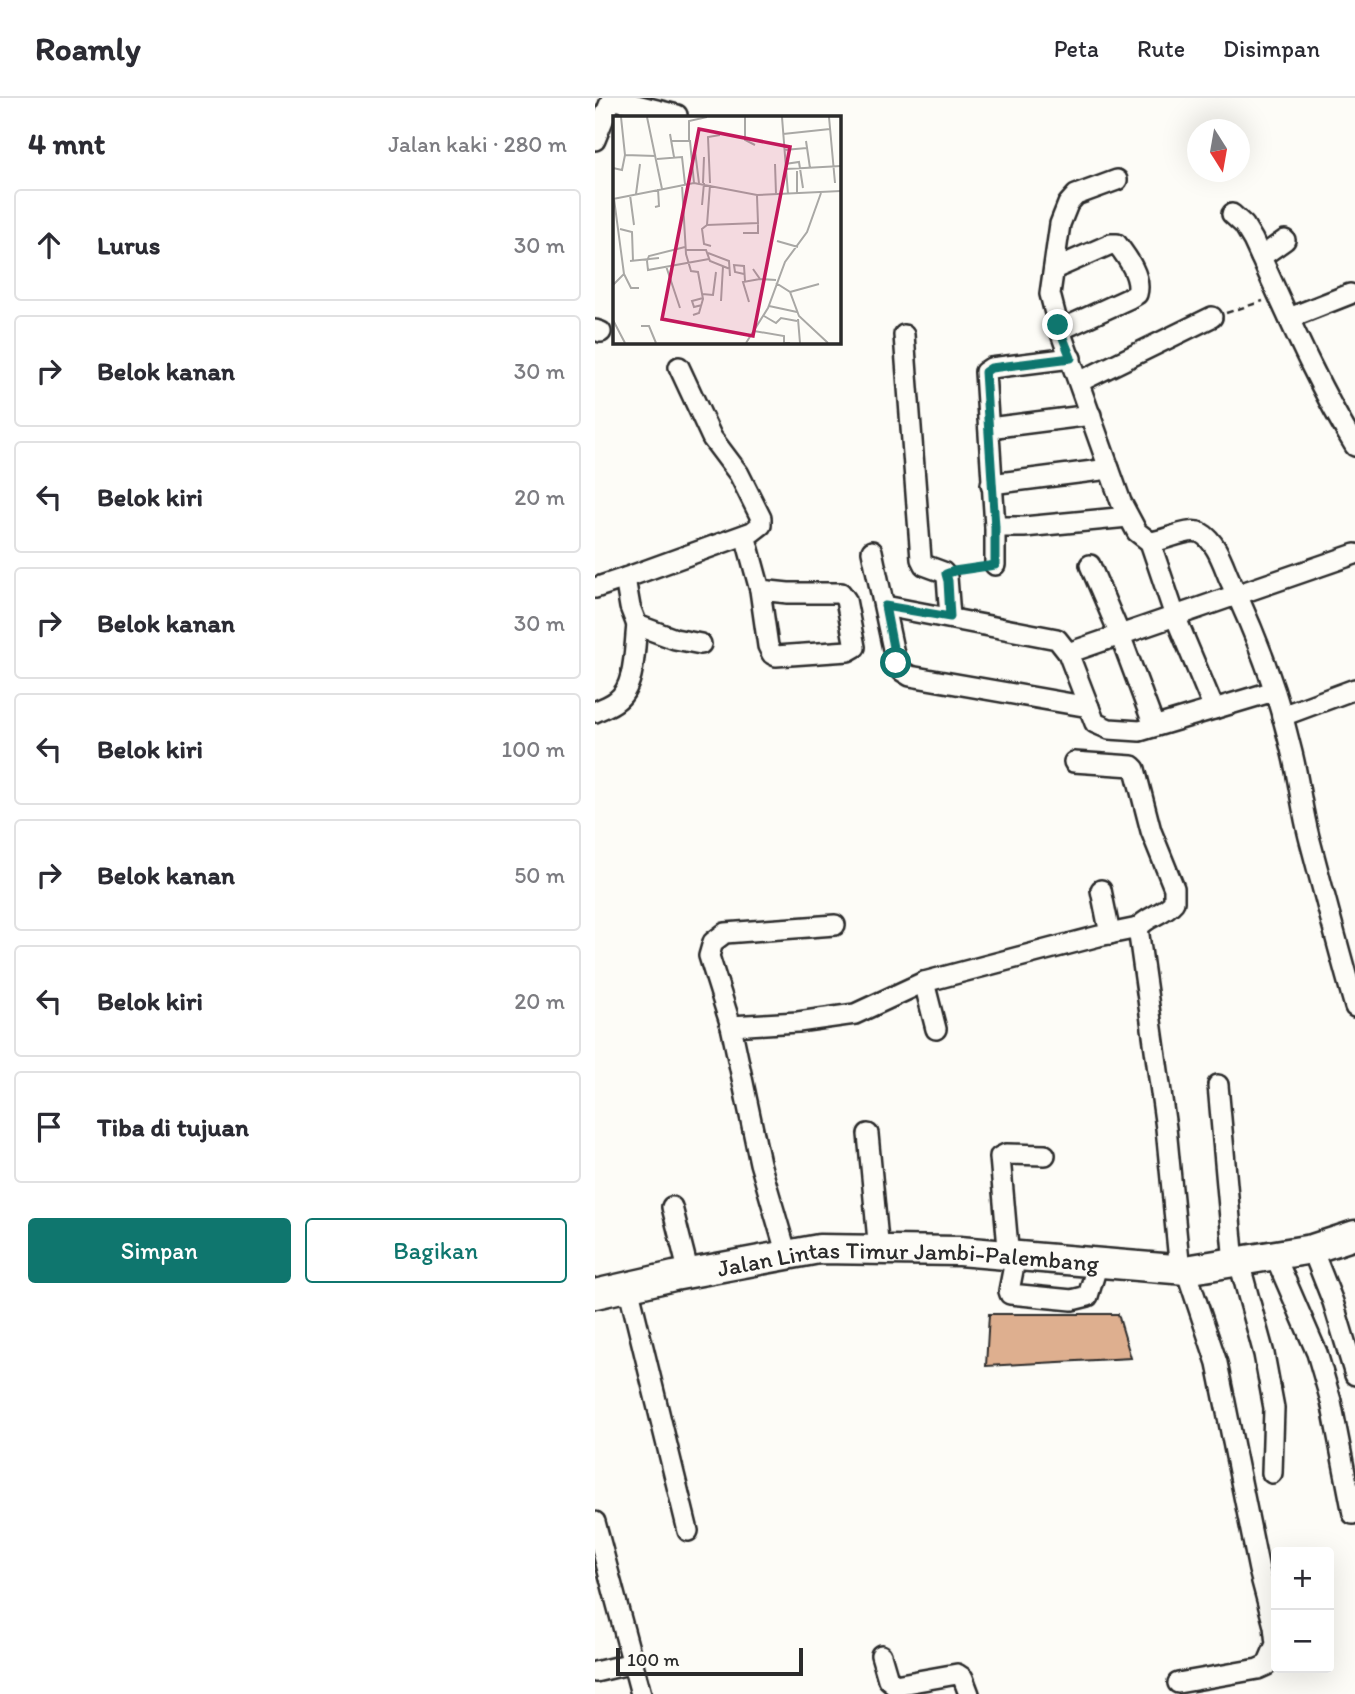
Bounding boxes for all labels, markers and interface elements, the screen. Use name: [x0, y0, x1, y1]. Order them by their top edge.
text: Roamly: [35, 29, 141, 68]
text: Peta: [1054, 34, 1099, 63]
text: Rute: [1137, 34, 1185, 63]
text: Disimpan: [1223, 34, 1320, 63]
inset map: [613, 116, 840, 343]
north arrow: [1187, 119, 1250, 182]
text: 4 mnt: [28, 125, 105, 162]
text: Jalan kaki · 280 m: [388, 130, 567, 158]
icon: ahead: [30, 226, 68, 264]
text: Lurus: [97, 229, 160, 261]
text: 30 m: [514, 231, 565, 259]
route end: [1042, 309, 1073, 340]
icon: right: [30, 352, 68, 390]
text: Belok kanan: [97, 355, 235, 387]
text: 30 m: [514, 357, 565, 385]
icon: left: [30, 478, 68, 516]
text: Belok kiri: [97, 481, 203, 513]
text: 20 m: [514, 483, 565, 511]
icon: right: [30, 604, 68, 642]
text: Belok kanan: [97, 607, 235, 639]
text: 30 m: [514, 609, 565, 637]
route start: [880, 647, 911, 678]
icon: left: [30, 730, 68, 768]
text: Belok kiri: [97, 733, 203, 765]
text: 100 m: [501, 735, 565, 763]
icon: right: [30, 856, 68, 894]
text: Belok kanan: [97, 859, 235, 891]
text: 50 m: [514, 861, 565, 889]
icon: left: [30, 982, 68, 1020]
text: Belok kiri: [97, 985, 203, 1017]
text: 20 m: [514, 987, 565, 1015]
icon: arrive: [30, 1108, 68, 1146]
text: Tiba di tujuan: [97, 1111, 249, 1143]
button: Simpan: [28, 1218, 291, 1283]
button: Bagikan: [305, 1218, 567, 1283]
street label: Jalan Lintas Timur Jambi-Palembang: [715, 1234, 1101, 1282]
map controls: [1271, 1547, 1334, 1673]
button: +: [1271, 1547, 1334, 1610]
button: −: [1271, 1610, 1334, 1673]
scale bar: [616, 1645, 803, 1677]
text: 100 m: [627, 1648, 679, 1671]

